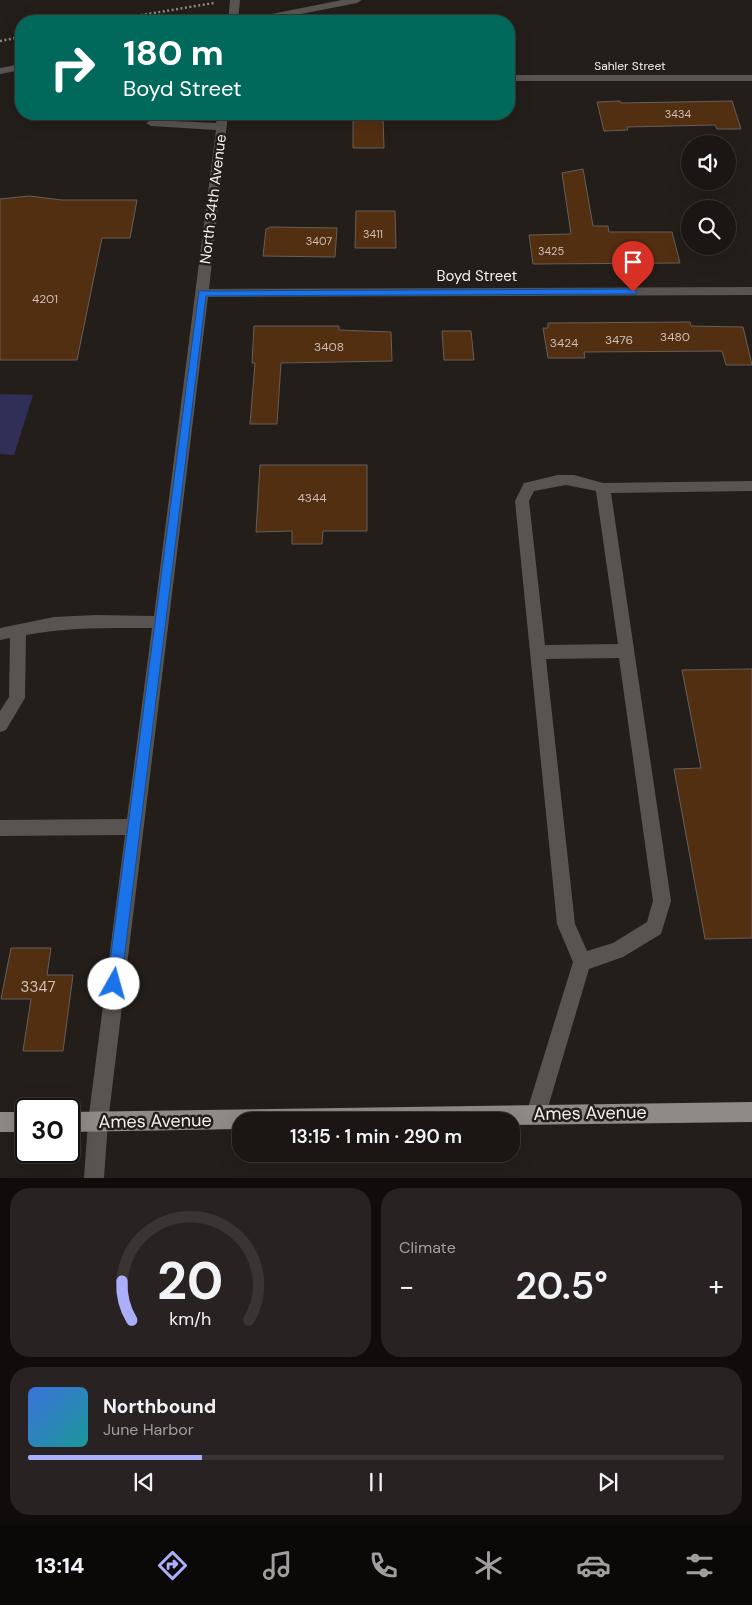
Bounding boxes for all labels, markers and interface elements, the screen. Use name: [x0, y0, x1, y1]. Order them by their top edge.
text: 180 m: [123, 30, 224, 76]
icon: right: [40, 35, 105, 100]
street label: Sahler Street: [594, 58, 666, 74]
text: Boyd Street: [123, 74, 242, 103]
house number: 3434: [665, 107, 691, 121]
street label: North 34th Avenue: [195, 133, 231, 265]
map controls: [681, 135, 736, 255]
button: sound: [681, 135, 736, 190]
button: search: [681, 200, 736, 255]
house number: 3411: [363, 227, 383, 241]
house number: 3407: [306, 234, 332, 248]
pin: [612, 241, 654, 292]
house number: 3425: [538, 244, 564, 258]
icon: arrive: [619, 248, 647, 276]
street label: Boyd Street: [437, 266, 518, 286]
house number: 4201: [32, 291, 58, 307]
house number: 3480: [660, 329, 690, 345]
house number: 3476: [605, 332, 633, 348]
house number: 3424: [550, 335, 578, 351]
house number: 3408: [314, 339, 344, 355]
house number: 4344: [298, 490, 326, 506]
position arrow: [87, 957, 139, 1009]
house number: 3347: [21, 977, 55, 997]
speed limit sign: 30: [15, 1098, 80, 1163]
street label: Ames Avenue: [533, 1100, 647, 1126]
street label: Ames Avenue: [98, 1108, 212, 1134]
text: 13:15 · 1 min · 290 m: [290, 1124, 462, 1149]
text: Climate: [399, 1237, 456, 1258]
text: 20: [157, 1247, 224, 1315]
text: 20.5°: [515, 1261, 608, 1311]
text: −: [399, 1268, 414, 1305]
text: +: [709, 1268, 724, 1305]
text: km/h: [169, 1307, 212, 1331]
text: Northbound: [103, 1394, 216, 1419]
text: June Harbor: [103, 1419, 194, 1440]
icon: previous: [130, 1468, 158, 1496]
icon: pause: [362, 1468, 390, 1496]
icon: next: [594, 1468, 622, 1496]
icon: directions: [155, 1548, 190, 1583]
icon: music: [260, 1548, 295, 1583]
icon: phone: [366, 1548, 401, 1583]
icon: climate: [471, 1548, 506, 1583]
icon: car: [576, 1548, 611, 1583]
icon: filters: [682, 1548, 717, 1583]
text: 13:14: [35, 1551, 84, 1580]

